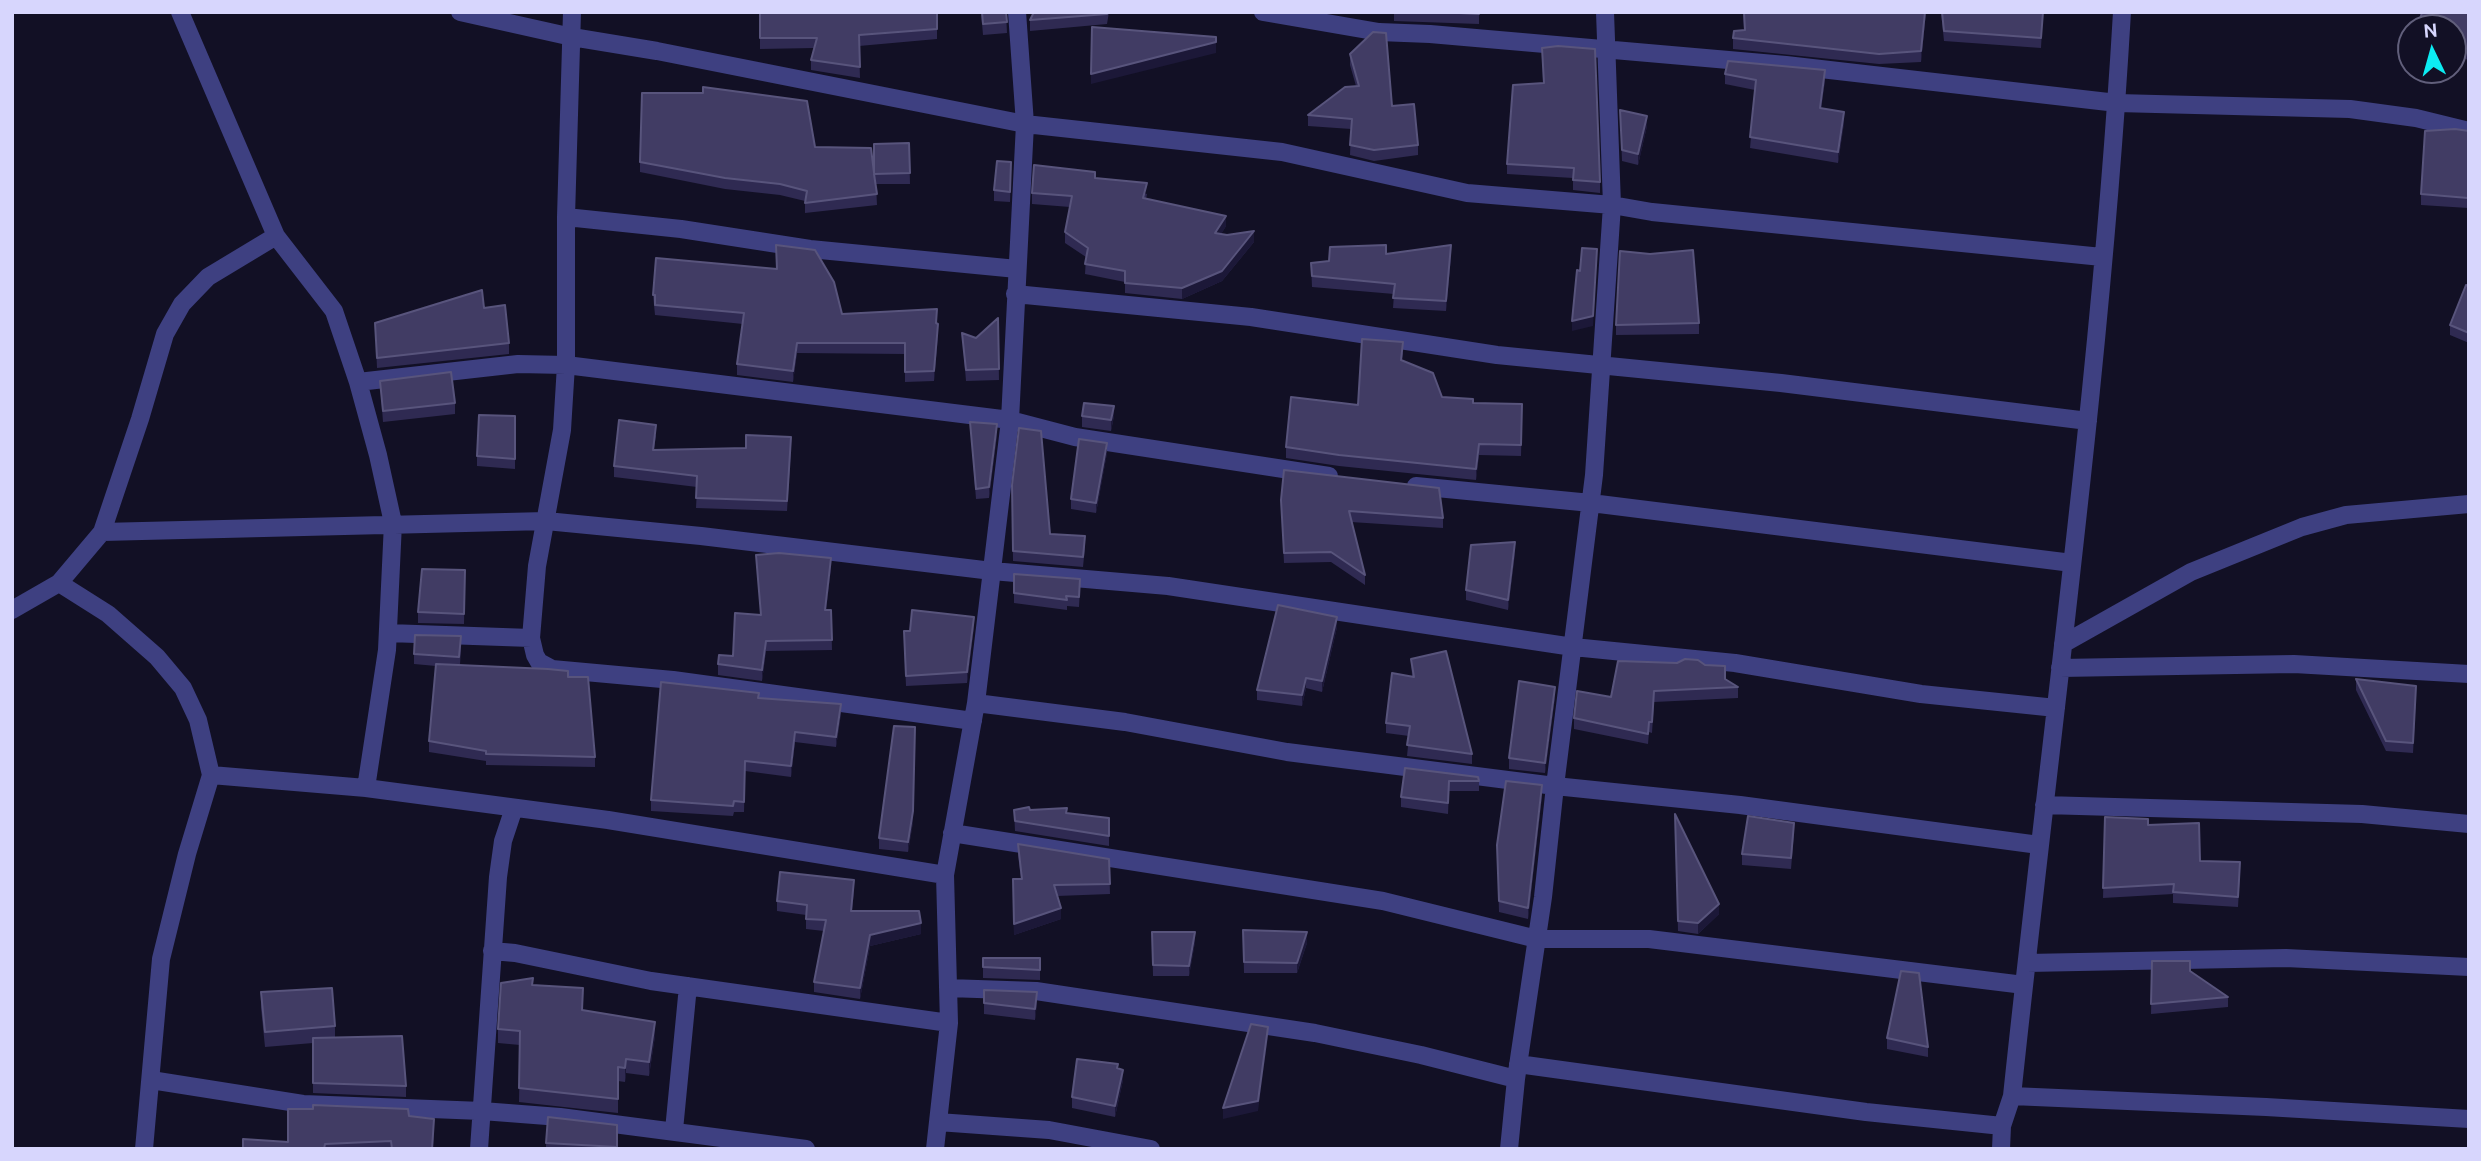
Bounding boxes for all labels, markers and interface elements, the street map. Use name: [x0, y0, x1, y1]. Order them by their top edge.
north arrow: [2397, 14, 2467, 84]
text: N: [2422, 18, 2438, 42]

